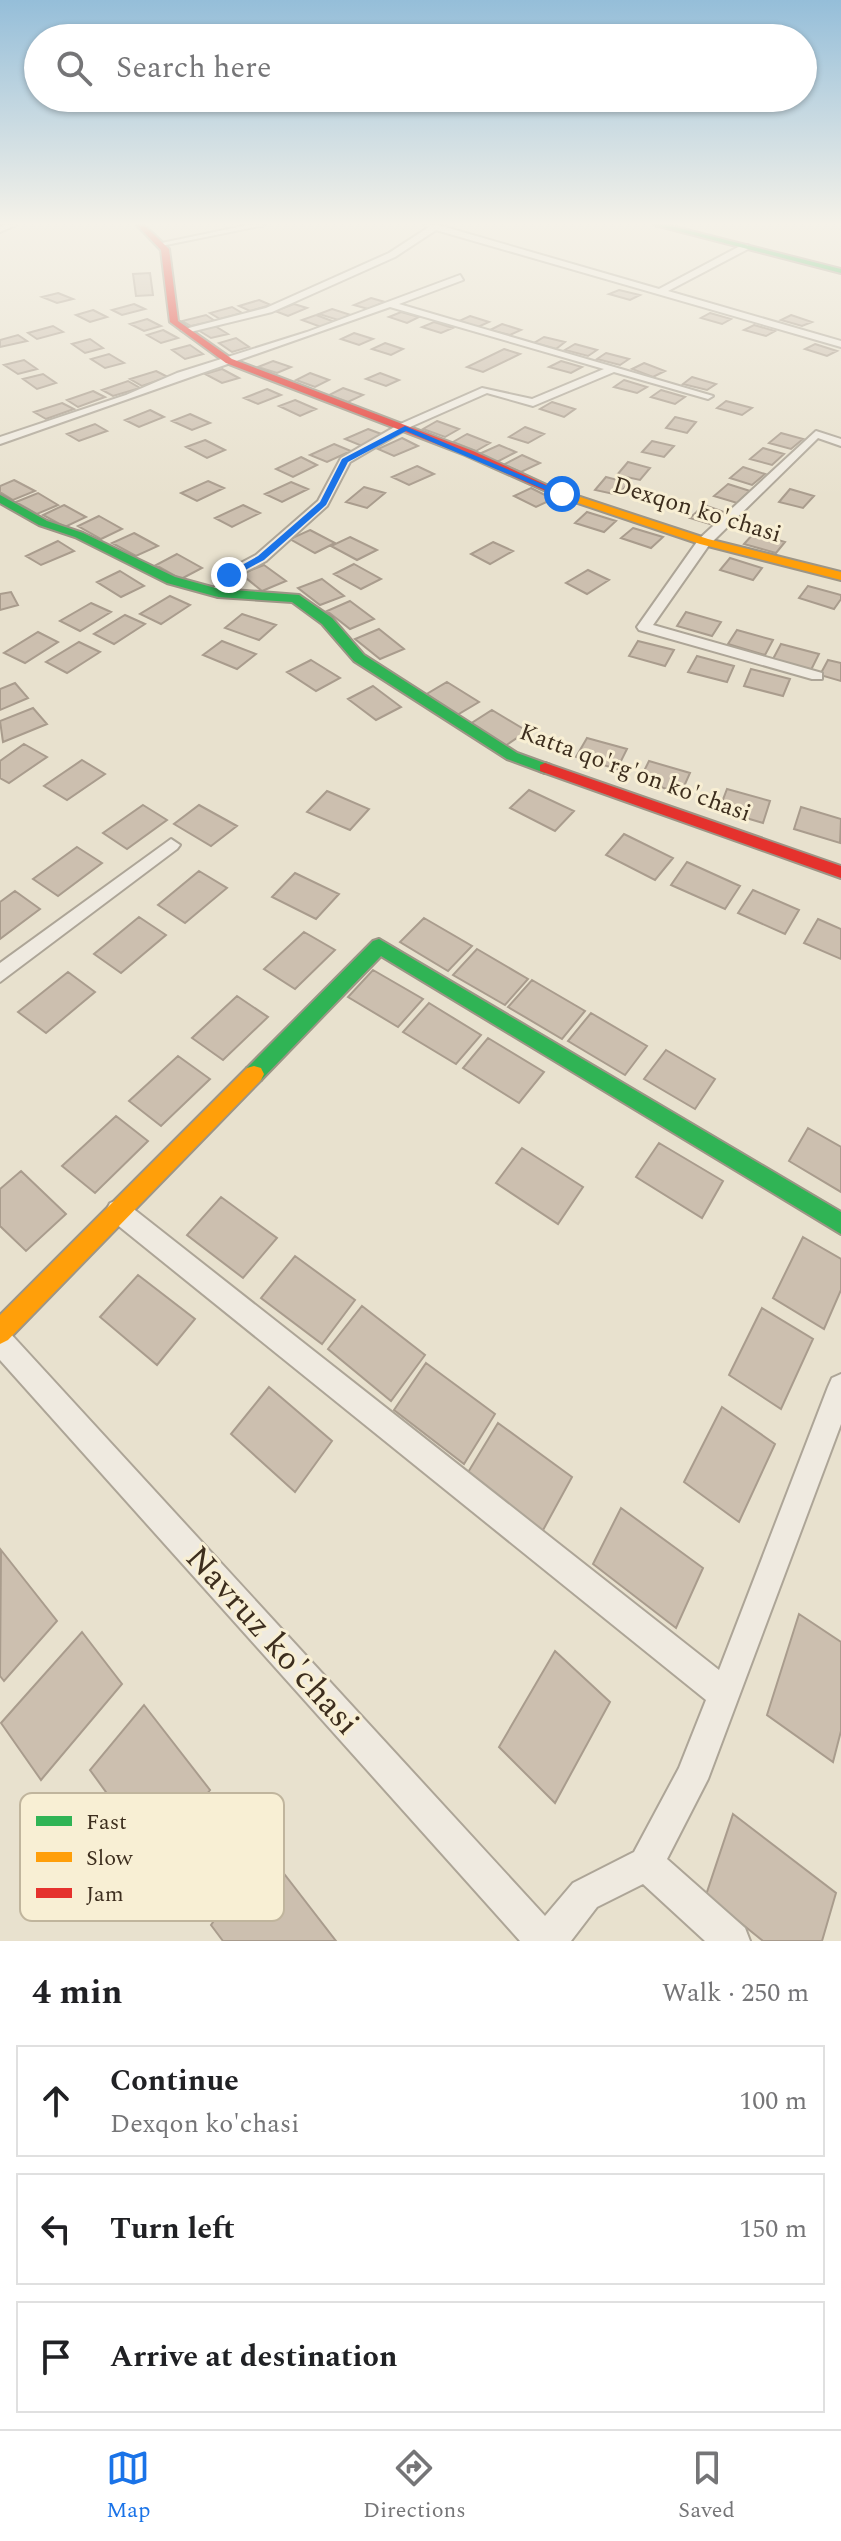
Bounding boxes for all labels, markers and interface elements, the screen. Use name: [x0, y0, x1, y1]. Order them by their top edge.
search box: [24, 24, 817, 112]
text: Search here: [116, 45, 272, 91]
icon: search: [52, 46, 96, 90]
street label: Dexqon ko'chasi: [608, 467, 786, 553]
route start: [544, 476, 580, 512]
route end: [211, 557, 247, 593]
street label: Katta qo'rg'on ko'chasi: [514, 714, 756, 832]
street label: Navruz ko'chasi: [172, 1534, 372, 1748]
legend: [20, 1793, 284, 1921]
text: Fast: [86, 1806, 127, 1839]
text: Slow: [86, 1842, 134, 1875]
text: Jam: [86, 1878, 124, 1911]
text: 4 min: [32, 1967, 122, 2019]
text: Walk · 250 m: [662, 1973, 809, 2013]
text: Continue: [110, 2058, 239, 2104]
icon: ahead: [34, 2079, 78, 2123]
text: 100 m: [739, 2081, 807, 2121]
text: Dexqon ko'chasi: [110, 2104, 299, 2144]
text: Turn left: [110, 2206, 235, 2252]
icon: left: [34, 2207, 78, 2251]
text: 150 m: [739, 2209, 807, 2249]
text: Arrive at destination: [110, 2334, 397, 2380]
icon: arrive: [34, 2335, 78, 2379]
tab: Map: [106, 2446, 151, 2527]
tab: Directions: [363, 2446, 466, 2527]
tab: Saved: [678, 2446, 735, 2527]

